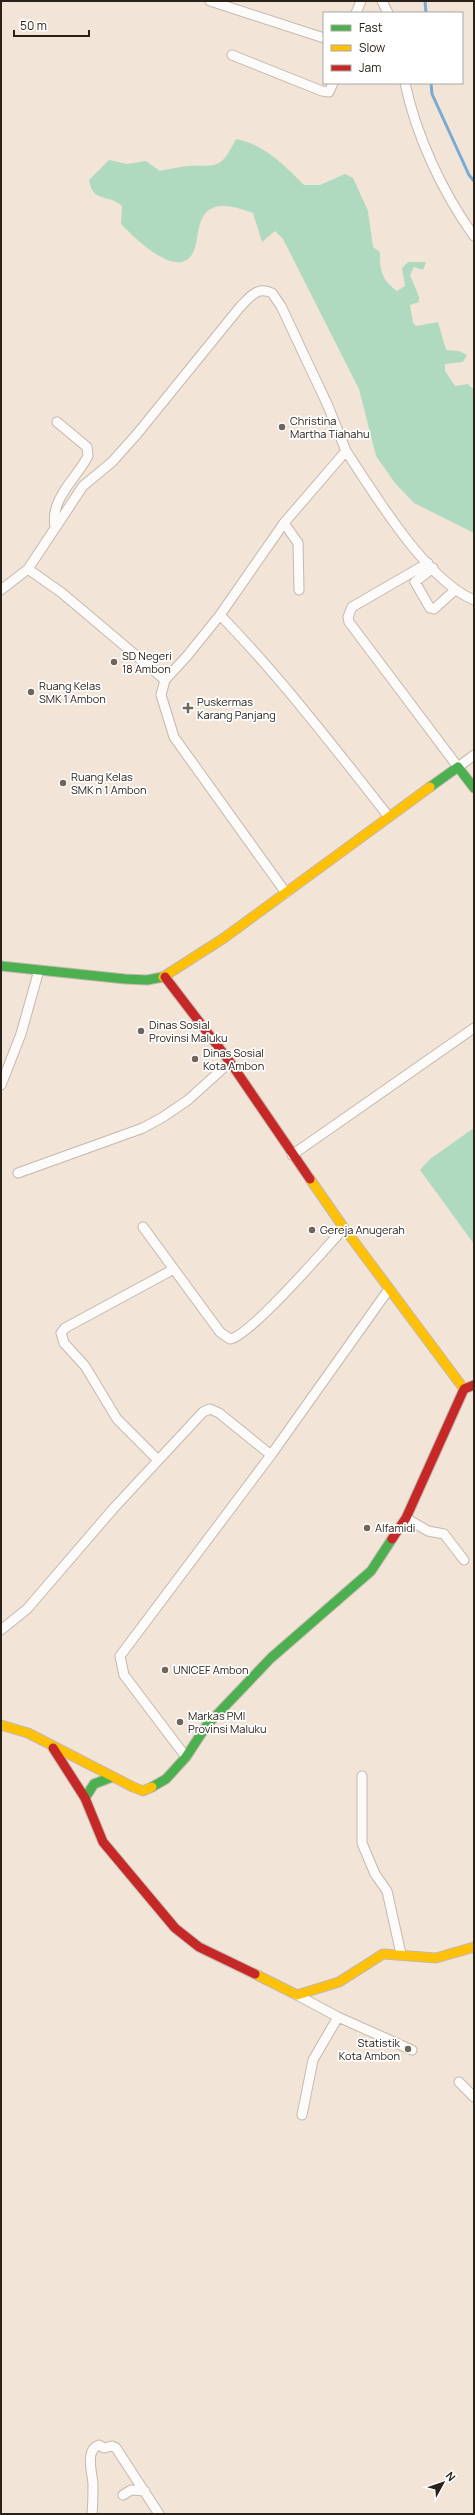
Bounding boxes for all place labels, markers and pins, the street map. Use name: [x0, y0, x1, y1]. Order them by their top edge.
place label: Christina Martha Tiahahu: [290, 413, 370, 441]
marker: Christina Martha Tiahahu: [277, 422, 287, 432]
place label: SD Negeri 18 Ambon: [122, 648, 172, 676]
marker: SD Negeri 18 Ambon: [109, 657, 119, 667]
place label: Ruang Kelas SMK 1 Ambon: [39, 678, 106, 706]
marker: Ruang Kelas SMK 1 Ambon: [26, 687, 36, 697]
place label: Puskermas Karang Panjang: [197, 694, 276, 722]
marker: Puskermas Karang Panjang: [182, 702, 194, 714]
place label: Ruang Kelas SMK n 1 Ambon: [71, 769, 147, 797]
marker: Ruang Kelas SMK n 1 Ambon: [58, 778, 68, 788]
place label: Dinas Sosial Provinsi Maluku: [149, 1017, 227, 1045]
marker: Dinas Sosial Provinsi Maluku: [136, 1026, 146, 1036]
place label: Dinas Sosial Kota Ambon: [203, 1045, 264, 1073]
marker: Dinas Sosial Kota Ambon: [190, 1054, 200, 1064]
place label: Gereja Anugerah: [320, 1222, 405, 1237]
marker: Gereja Anugerah: [307, 1225, 317, 1235]
place label: Alfamidi: [375, 1520, 415, 1535]
marker: Alfamidi: [362, 1523, 372, 1533]
place label: UNICEF Ambon: [173, 1662, 249, 1677]
marker: UNICEF Ambon: [160, 1665, 170, 1675]
place label: Markas PMI Provinsi Maluku: [188, 1708, 266, 1736]
marker: Markas PMI Provinsi Maluku: [175, 1717, 185, 1727]
place label: Statistik Kota Ambon: [339, 2035, 401, 2063]
marker: Statistik Kota Ambon: [403, 2044, 413, 2054]

